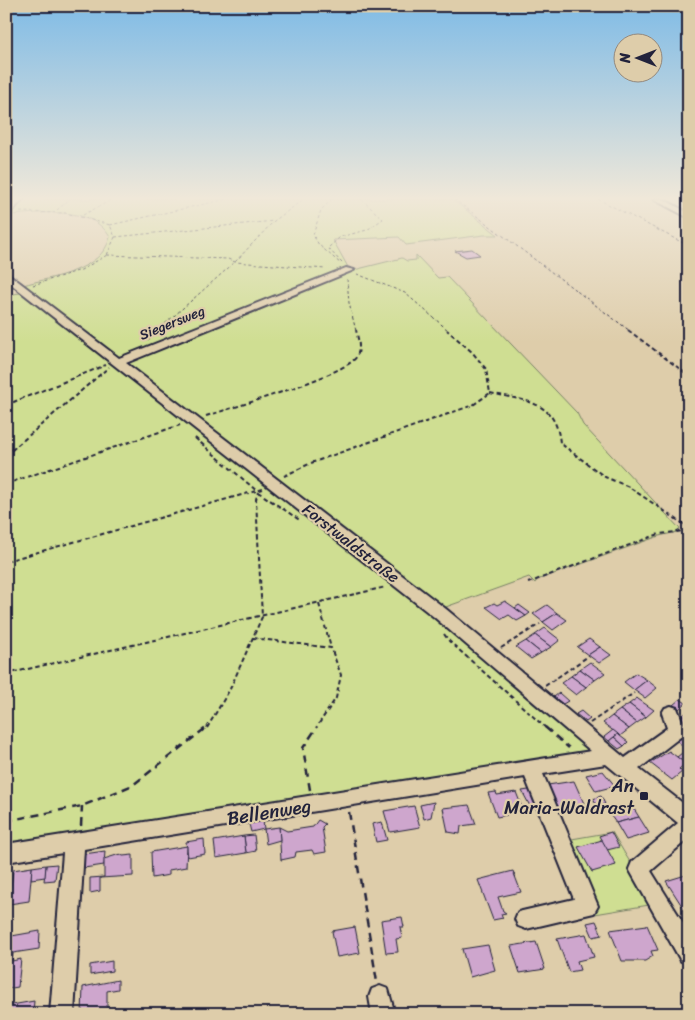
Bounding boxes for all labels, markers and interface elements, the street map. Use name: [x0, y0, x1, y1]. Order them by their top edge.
north arrow: [612, 32, 662, 82]
text: N: [613, 53, 638, 64]
street label: Siegersweg: [135, 298, 209, 348]
street label: Forstwaldstraße: [296, 495, 406, 591]
place label: An Maria-Waldrast: [504, 769, 635, 824]
street label: Bellenweg: [225, 789, 314, 835]
marker: An Maria-Waldrast: [638, 790, 650, 802]

